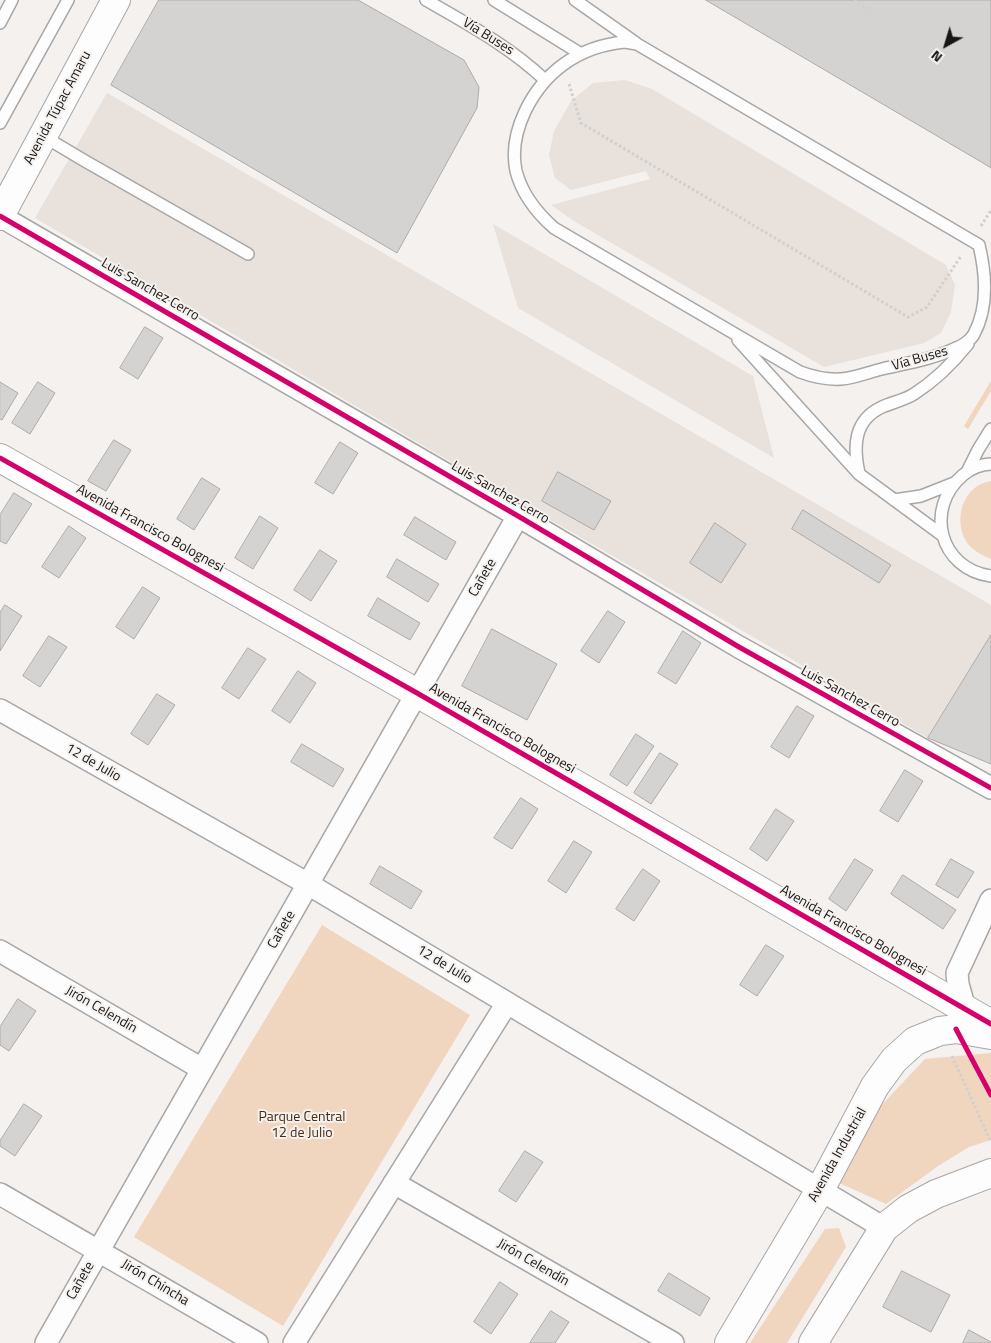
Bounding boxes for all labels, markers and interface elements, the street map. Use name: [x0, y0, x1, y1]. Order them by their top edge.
street label: Vía Buses: [459, 15, 517, 59]
north arrow: [921, 20, 971, 70]
text: N: [926, 46, 947, 68]
street label: Avenida Túpac Amaru: [21, 48, 95, 168]
street label: Luis Sanchez Cerro: [98, 255, 202, 325]
street label: Vía Buses: [890, 343, 950, 375]
street label: Luis Sanchez Cerro: [448, 458, 552, 528]
street label: Avenida Francisco Bolognesi: [73, 481, 227, 577]
street label: Cañete: [465, 556, 501, 600]
street label: Luis Sanchez Cerro: [798, 663, 902, 731]
street label: Avenida Francisco Bolognesi: [426, 680, 578, 778]
street label: 12 de Julio: [62, 740, 124, 786]
street label: Avenida Francisco Bolognesi: [777, 882, 929, 980]
street label: Cañete: [264, 908, 300, 952]
street label: 12 de Julio: [413, 942, 475, 988]
street label: Jirón Celendín: [62, 983, 140, 1037]
street label: Avenida Industrial: [805, 1105, 871, 1205]
park label: Parque Central 12 de Julio: [259, 1110, 345, 1142]
street label: Jirón Celendín: [494, 1236, 572, 1290]
street label: Jirón Chincha: [118, 1256, 192, 1310]
street label: Cañete: [63, 1259, 99, 1303]

